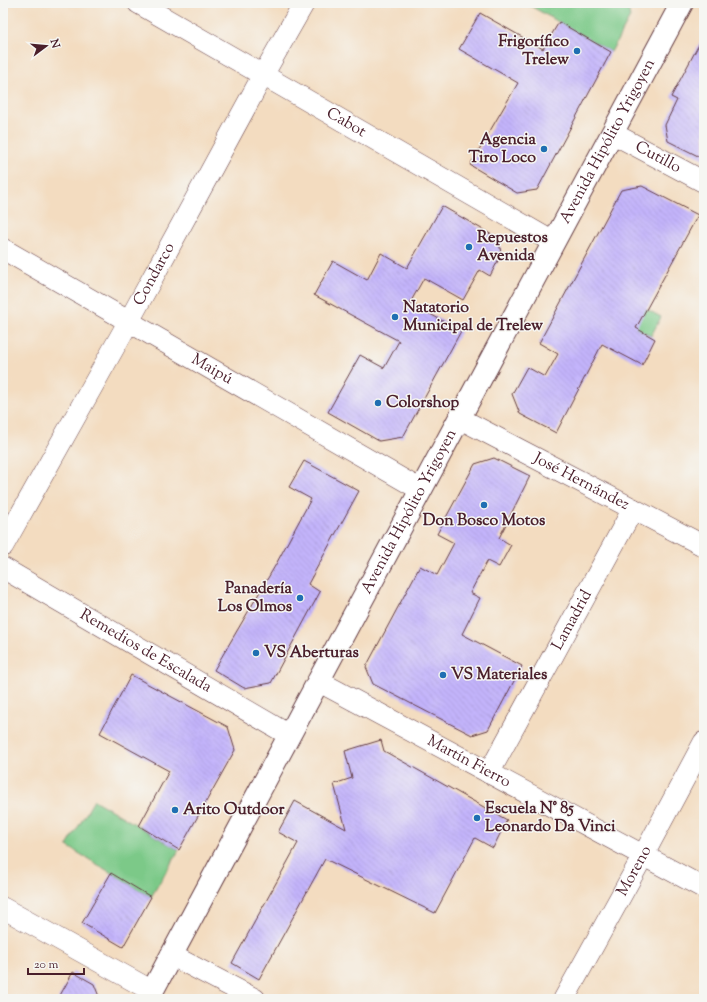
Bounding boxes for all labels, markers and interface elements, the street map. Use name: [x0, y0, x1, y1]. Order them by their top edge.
north arrow: [26, 26, 66, 66]
place label: Frigorífico Trelew: [498, 31, 569, 72]
text: N: [45, 36, 64, 50]
marker: Frigorífico Trelew: [572, 46, 582, 56]
street label: Avenida Hipólito Yrigoyen: [554, 54, 662, 228]
street label: Cabot: [322, 102, 371, 144]
place label: Agencia Tiro Loco: [469, 129, 537, 170]
street label: Cutillo: [631, 136, 685, 179]
marker: Agencia Tiro Loco: [539, 144, 549, 154]
place label: Repuestos Avenida: [477, 227, 548, 268]
street label: Condarco: [128, 238, 181, 310]
marker: Repuestos Avenida: [464, 242, 474, 252]
place label: Natatorio Municipal de Trelew: [403, 297, 543, 338]
marker: Natatorio Municipal de Trelew: [390, 312, 400, 322]
street label: Maipú: [187, 348, 237, 390]
place label: Colorshop: [386, 392, 459, 415]
marker: Colorshop: [373, 398, 383, 408]
street label: Avenida Hipólito Yrigoyen: [356, 425, 463, 598]
street label: José Hernández: [528, 447, 633, 516]
marker: Don Bosco Motos: [479, 500, 489, 510]
place label: Don Bosco Motos: [423, 510, 545, 533]
place label: Panadería Los Olmos: [218, 578, 293, 619]
street label: Lamadrid: [546, 586, 598, 655]
marker: Panadería Los Olmos: [295, 593, 305, 603]
street label: Remedios de Escalada: [75, 604, 216, 699]
place label: VS Aberturas: [264, 642, 359, 665]
marker: VS Aberturas: [251, 648, 261, 658]
place label: VS Materiales: [451, 664, 547, 687]
marker: VS Materiales: [438, 670, 448, 680]
street label: Martín Fierro: [423, 730, 515, 794]
place label: Escuela N° 85 Leonardo Da Vinci: [485, 798, 616, 839]
place label: Arito Outdoor: [183, 799, 285, 822]
marker: Arito Outdoor: [170, 805, 180, 815]
marker: Escuela N° 85 Leonardo Da Vinci: [472, 813, 482, 823]
street label: Moreno: [611, 842, 658, 901]
scale bar: [28, 950, 84, 976]
text: 20 m: [34, 956, 59, 974]

